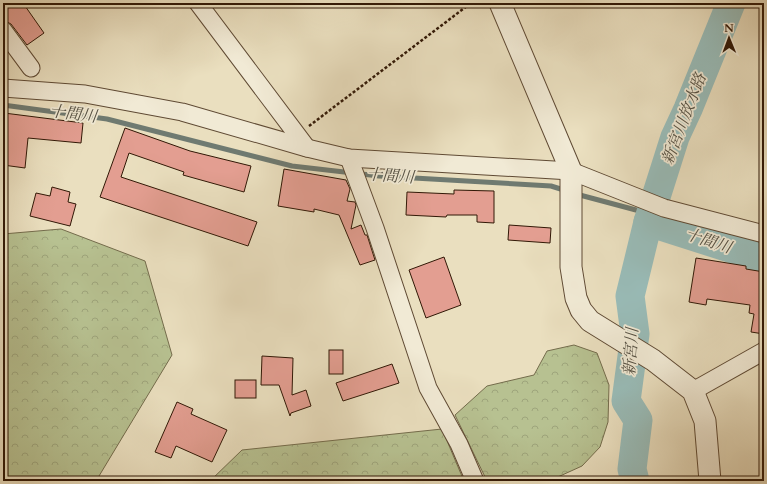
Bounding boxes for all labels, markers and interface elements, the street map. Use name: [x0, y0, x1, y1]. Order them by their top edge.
north arrow: [709, 18, 749, 58]
text: N: [724, 21, 734, 36]
water label: 新宮川放水路: [657, 69, 712, 168]
water label: 十間川: [48, 100, 100, 128]
water label: 十間川: [365, 163, 417, 189]
water label: 十間川: [682, 223, 736, 259]
water label: 新宮川: [618, 325, 644, 377]

